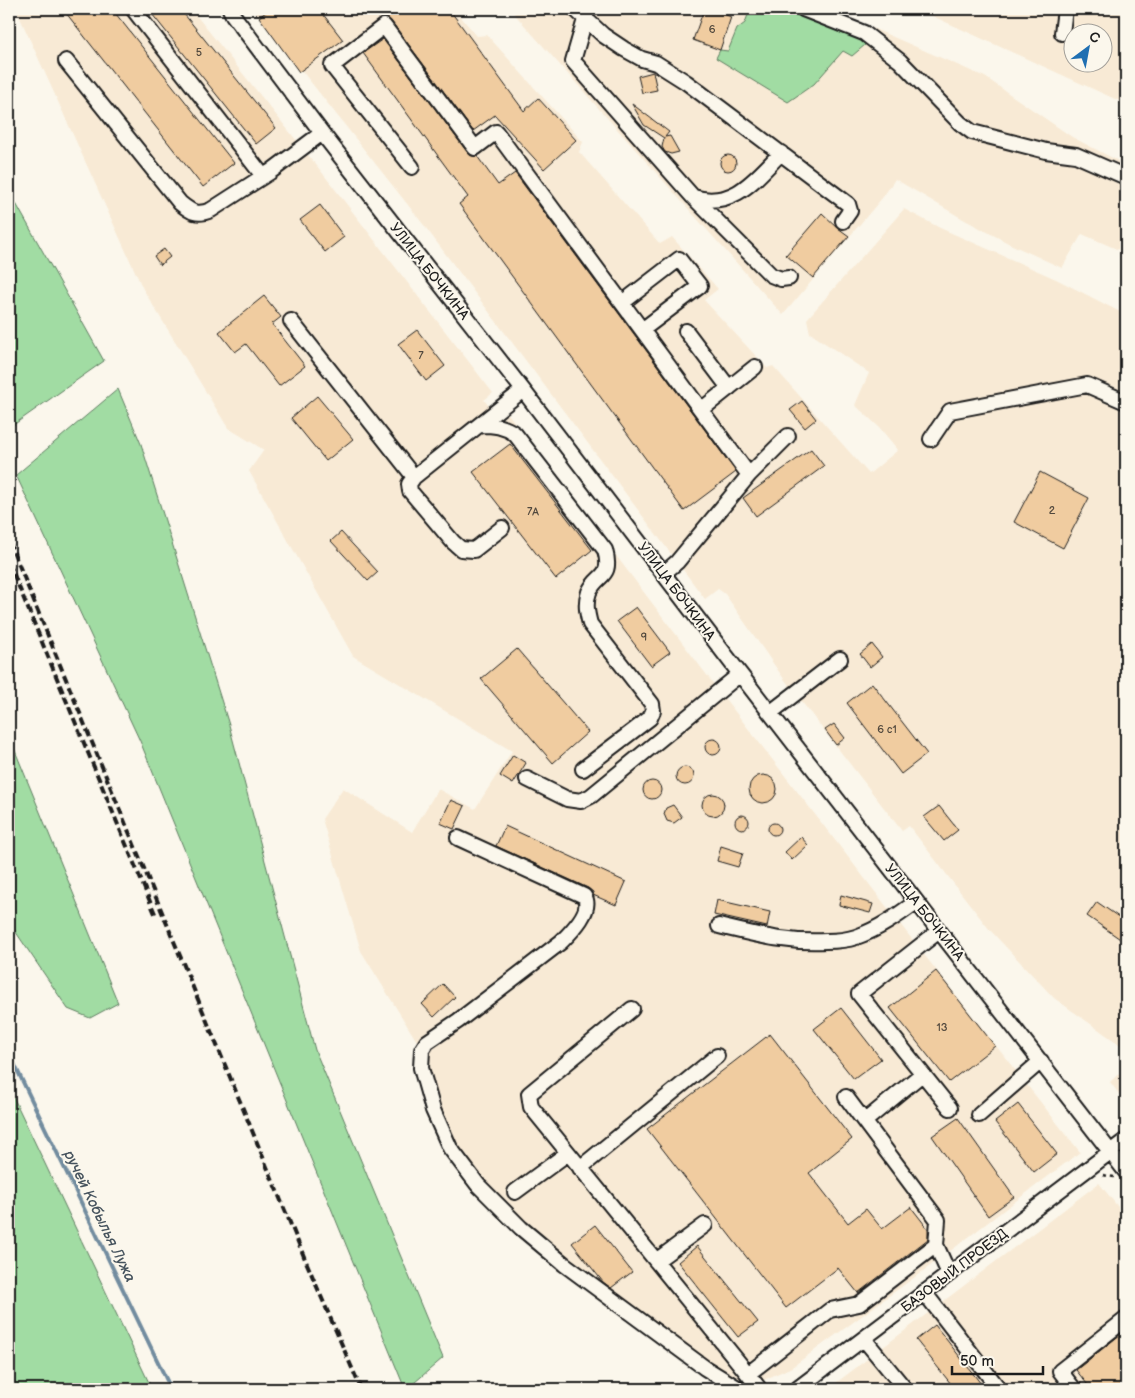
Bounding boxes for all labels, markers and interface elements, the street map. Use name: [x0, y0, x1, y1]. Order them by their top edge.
north arrow: [1062, 22, 1112, 72]
house number: 6: [709, 23, 716, 36]
text: С: [1086, 28, 1103, 47]
house number: 5: [196, 46, 202, 59]
street label: УЛИЦА БОЧКИНА: [386, 219, 473, 324]
house number: 7: [418, 349, 424, 362]
house number: 2: [1049, 504, 1056, 517]
house number: 7А: [527, 505, 539, 518]
street label: УЛИЦА БОЧКИНА: [634, 539, 719, 644]
house number: 9: [641, 631, 647, 644]
house number: 6 с1: [877, 723, 897, 736]
street label: УЛИЦА БОЧКИНА: [881, 860, 968, 965]
house number: 13: [936, 1021, 948, 1034]
water label: ручей Кобылья Лужа: [59, 1146, 140, 1286]
street label: БАЗОВЫЙ ПРОЕЗД: [898, 1225, 1011, 1316]
scale bar: [952, 1343, 1044, 1375]
text: 50 m: [960, 1352, 994, 1371]

